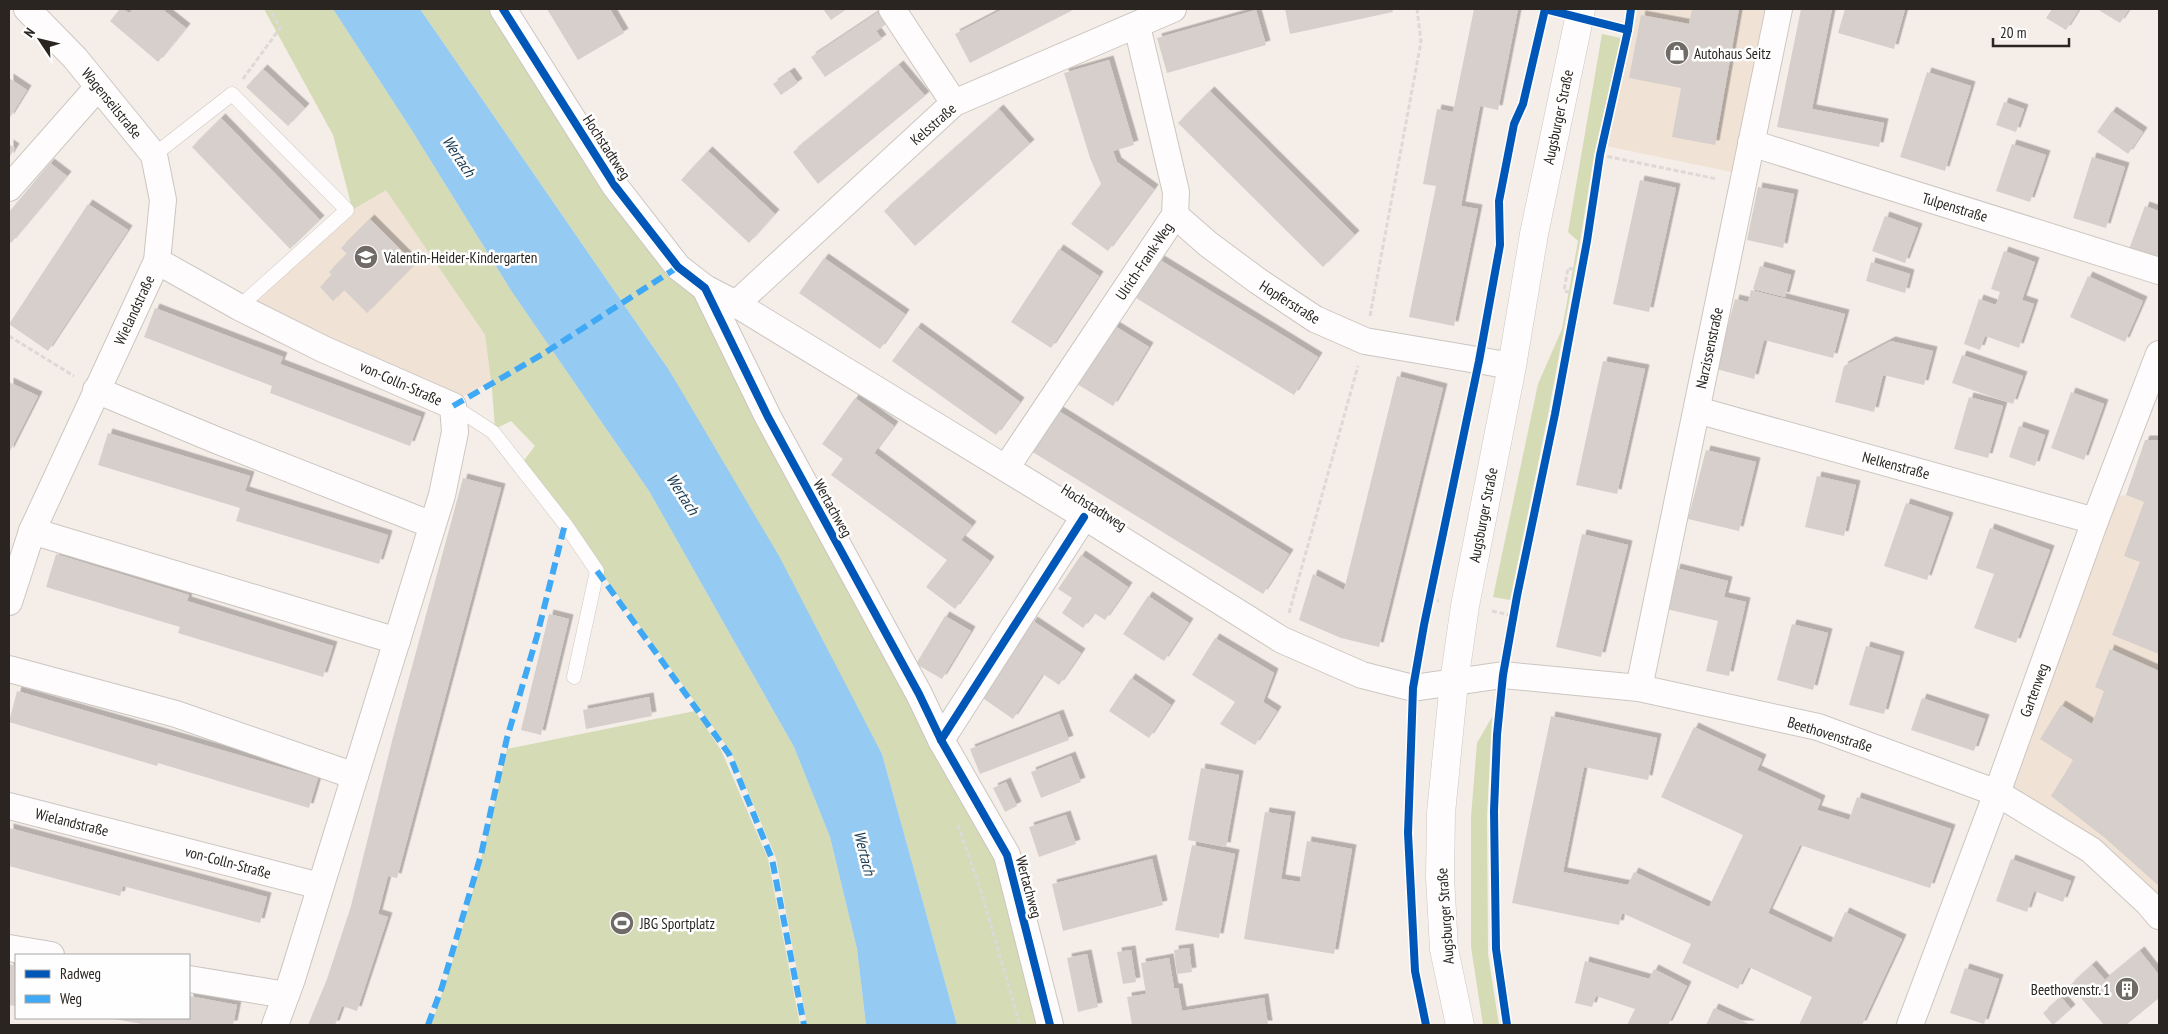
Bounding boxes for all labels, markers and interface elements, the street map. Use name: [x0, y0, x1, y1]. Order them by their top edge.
north arrow: [15, 15, 65, 65]
scale bar: [1993, 15, 2069, 47]
text: 20 m: [2000, 23, 2026, 42]
text: N: [20, 24, 39, 41]
shop icon: Autohaus Seitz: [1664, 40, 1690, 66]
place label: Autohaus Seitz: [1694, 44, 1771, 63]
street label: Wagenseilstraße: [78, 64, 146, 142]
street label: Augsburger Straße: [1539, 68, 1577, 166]
street label: Kelsstraße: [906, 99, 960, 149]
street label: Hochstadtweg: [579, 111, 635, 183]
water label: Wertach: [438, 132, 480, 181]
street label: Tulpenstraße: [1920, 188, 1990, 226]
street label: Ulrich-Frank-Weg: [1111, 219, 1177, 303]
school or university icon: Valentin-Heider-Kindergarten: [353, 244, 379, 270]
place label: Valentin-Heider-Kindergarten: [383, 248, 537, 267]
street label: Wielandstraße: [110, 272, 158, 348]
street label: Hopferstraße: [1256, 276, 1324, 328]
street label: Narzissenstraße: [1691, 306, 1727, 390]
street label: von-Colln-Straße: [357, 356, 445, 410]
street label: Nelkenstraße: [1860, 447, 1932, 483]
street label: Augsburger Straße: [1464, 466, 1502, 564]
water label: Wertach: [662, 470, 704, 519]
street label: Wertachweg: [809, 476, 857, 540]
street label: Hochstadtweg: [1058, 479, 1130, 535]
street label: Gartenweg: [2016, 660, 2052, 720]
street label: Beethovenstraße: [1785, 712, 1875, 756]
street label: Wielandstraße: [33, 804, 111, 840]
water label: Wertach: [850, 829, 880, 878]
street label: von-Colln-Straße: [183, 841, 273, 883]
street label: Wertachweg: [1012, 854, 1046, 920]
street label: Augsburger Straße: [1432, 867, 1458, 965]
sports icon: JBG Sportplatz: [609, 910, 635, 936]
place label: JBG Sportplatz: [639, 914, 715, 933]
legend: [15, 954, 190, 1019]
text: Radweg: [60, 964, 101, 983]
building icon: Beethovenstr. 1: [2114, 976, 2140, 1002]
place label: Beethovenstr. 1: [2031, 980, 2110, 999]
text: Weg: [60, 989, 82, 1008]

